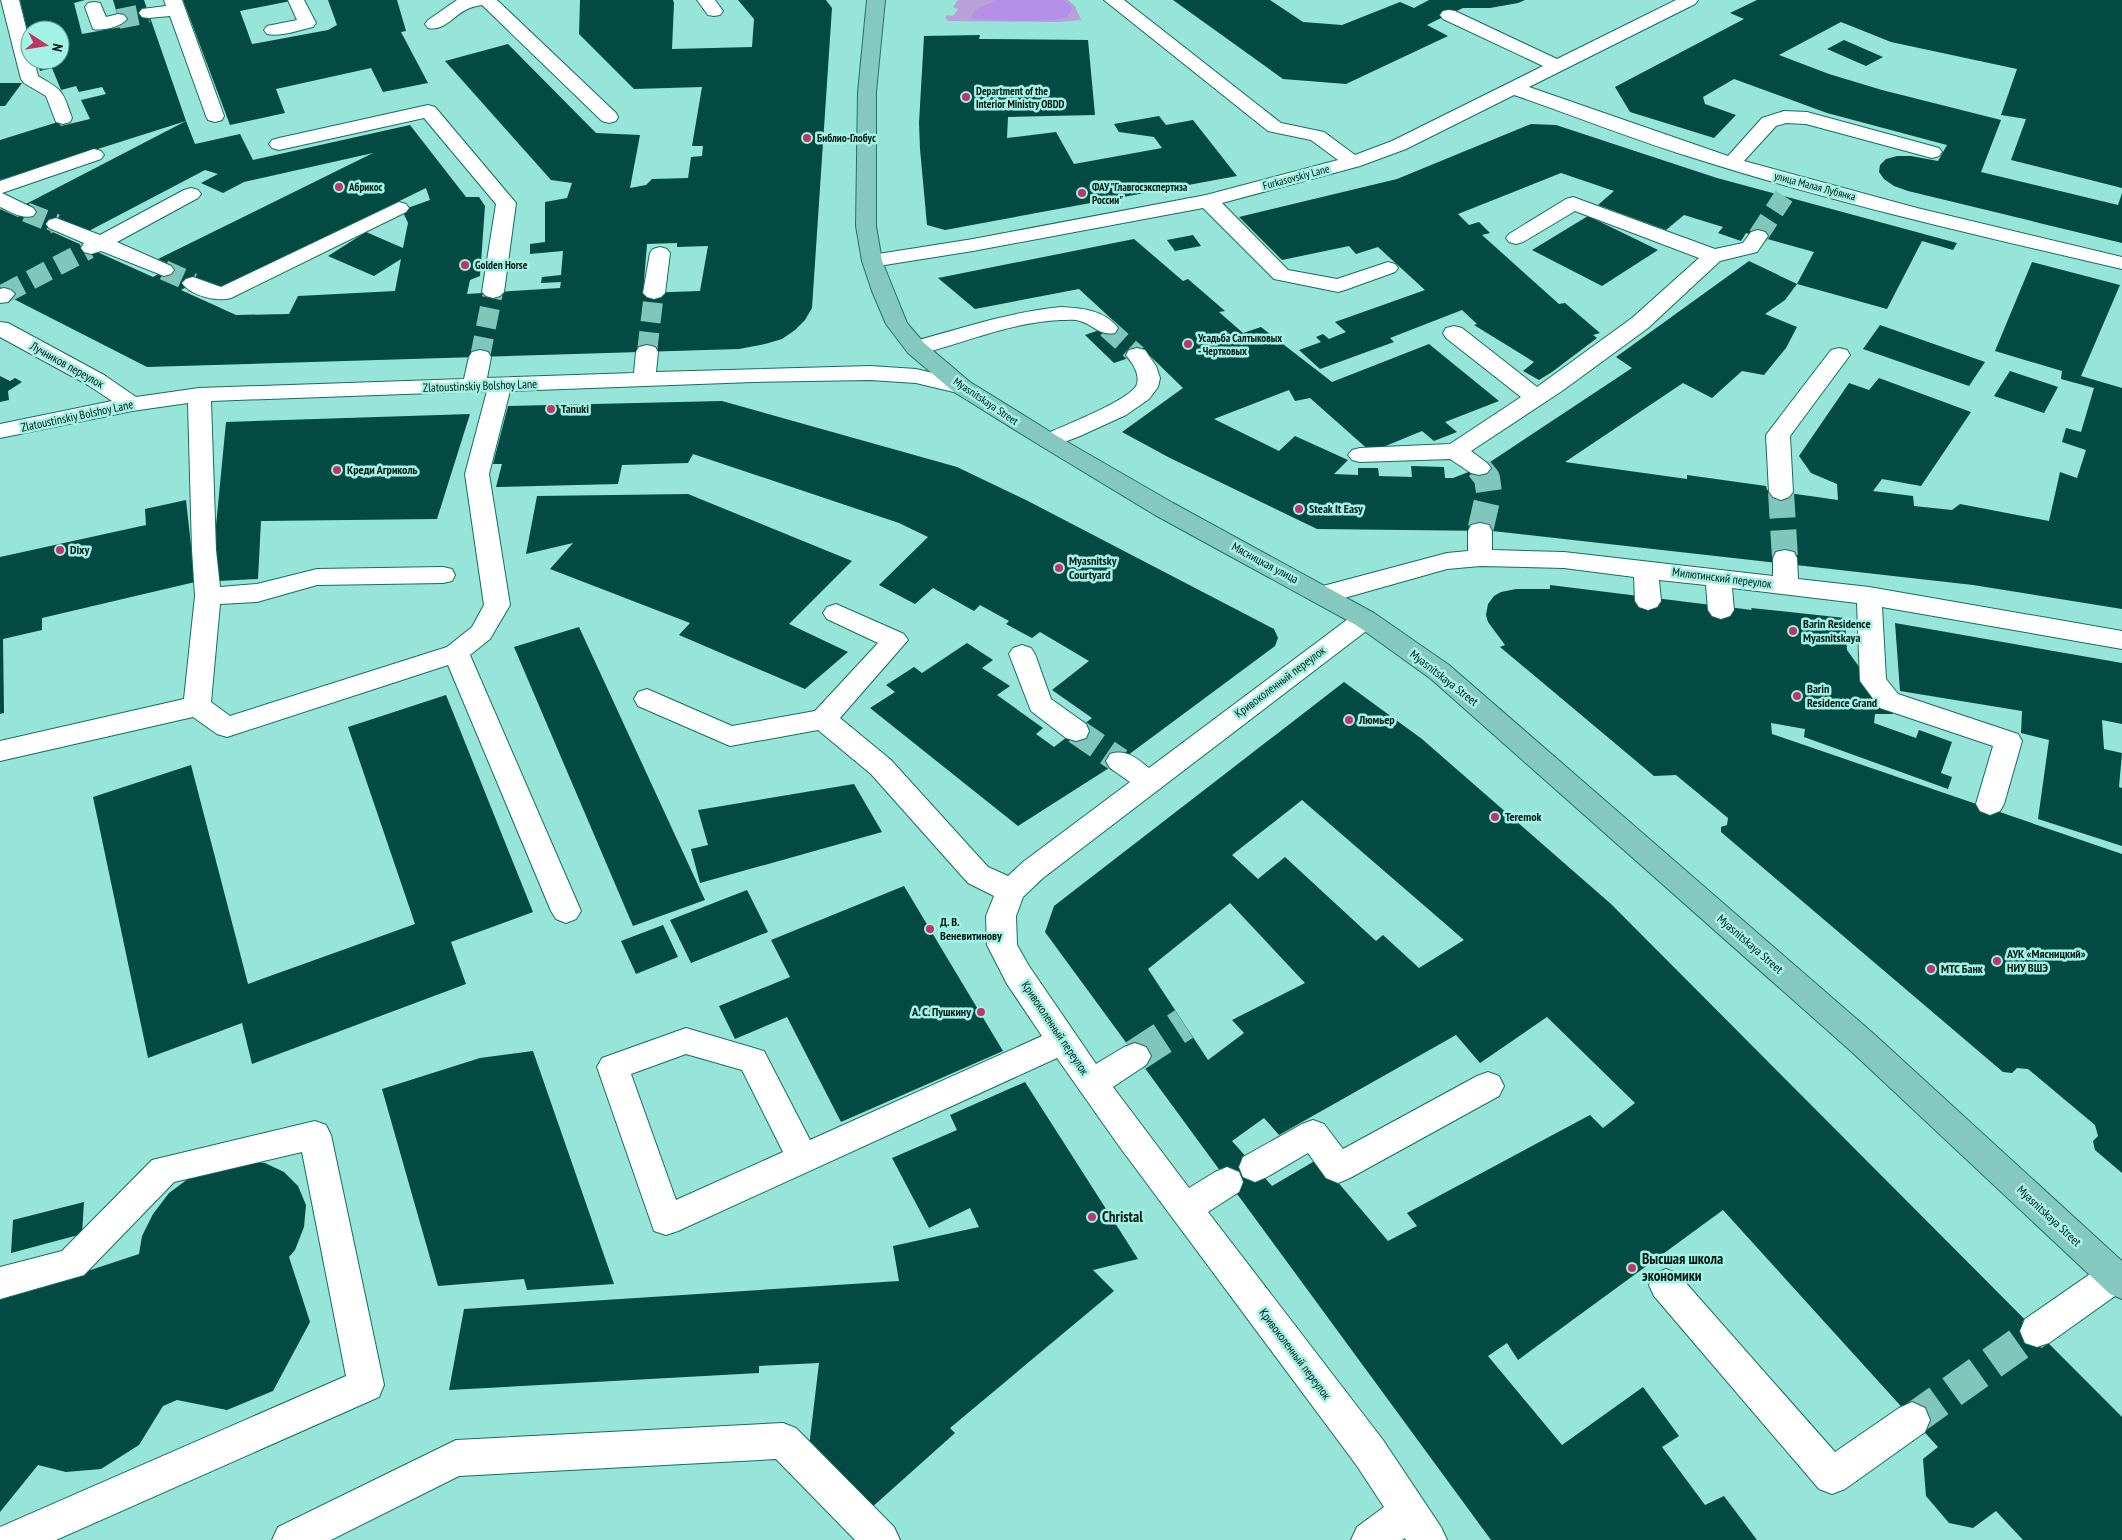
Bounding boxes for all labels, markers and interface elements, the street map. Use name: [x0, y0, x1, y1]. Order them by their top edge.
north arrow: [20, 20, 70, 70]
text: N: [48, 42, 67, 53]
place label: Department of the Interior Ministry OBDD: [976, 84, 1065, 111]
marker: Department of the Interior Ministry OBDD: [960, 91, 972, 103]
place label: Библио-Глобус: [817, 131, 876, 145]
marker: Библио-Глобус: [801, 132, 813, 144]
street label: Furkasovskiy Lane: [1261, 161, 1331, 193]
street label: улица Малая Лубянка: [1773, 168, 1857, 204]
place label: Абрикос: [348, 180, 383, 194]
place label: ФАУ "Главгосэкспертиза России": [1092, 180, 1188, 207]
marker: Абрикос: [333, 181, 345, 193]
marker: ФАУ "Главгосэкспертиза России": [1076, 187, 1088, 199]
place label: Golden Horse: [475, 258, 528, 272]
marker: Golden Horse: [459, 259, 471, 271]
place label: Усадьба Салтыковых - Чертковых: [1197, 331, 1282, 358]
street label: Лучников переулок: [27, 338, 107, 391]
marker: Усадьба Салтыковых - Чертковых: [1182, 338, 1194, 350]
street label: Myasnitskaya Street: [951, 374, 1021, 428]
street label: Zlatoustinskiy Bolshoy Lane: [423, 376, 537, 395]
street label: Zlatoustinskiy Bolshoy Lane: [19, 396, 134, 435]
place label: Tanuki: [561, 401, 589, 416]
marker: Tanuki: [545, 403, 557, 415]
place label: Креди Агриколь: [347, 462, 418, 477]
marker: Креди Агриколь: [331, 464, 343, 476]
place label: Steak It Easy: [1309, 501, 1363, 516]
marker: Steak It Easy: [1293, 503, 1305, 515]
street label: Мясницкая улица: [1229, 539, 1301, 587]
place label: Dixy: [70, 542, 90, 557]
marker: Dixy: [54, 544, 66, 556]
place label: Myasnitsky Courtyard: [1069, 553, 1117, 582]
marker: Myasnitsky Courtyard: [1053, 562, 1065, 574]
street label: Милютинский переулок: [1671, 564, 1773, 591]
place label: Barin Residence Myasnitskaya: [1803, 616, 1871, 645]
marker: Barin Residence Myasnitskaya: [1787, 625, 1799, 637]
street label: Кривоколенный переулок: [1231, 642, 1328, 721]
street label: Myasnitskaya Street: [1407, 646, 1482, 709]
place label: Barin Residence Grand: [1807, 681, 1877, 710]
marker: Barin Residence Grand: [1791, 690, 1803, 702]
place label: Люмьер: [1358, 712, 1395, 727]
marker: Люмьер: [1343, 714, 1355, 726]
place label: Teremok: [1505, 809, 1542, 824]
marker: Teremok: [1489, 811, 1501, 823]
street label: Myasnitskaya Street: [1714, 911, 1787, 977]
place label: Д. В. Веневитинову: [940, 914, 1002, 943]
marker: Д. В. Веневитинову: [924, 923, 936, 935]
place label: АУК «Мясницкий» НИУ ВШЭ: [2006, 946, 2086, 975]
marker: АУК «Мясницкий» НИУ ВШЭ: [1991, 955, 2003, 967]
place label: МТС Банк: [1941, 961, 1983, 976]
marker: МТС Банк: [1925, 963, 1937, 975]
street label: Кривоколенный переулок: [1018, 978, 1093, 1078]
place label: А. С. Пушкину: [911, 1004, 971, 1019]
marker: А. С. Пушкину: [975, 1006, 987, 1018]
street label: Myasnitskaya Street: [2014, 1182, 2085, 1250]
place label: Christal: [1102, 1207, 1143, 1226]
marker: Christal: [1086, 1211, 1098, 1223]
place label: Высшая школа экономики: [1642, 1249, 1723, 1285]
marker: Высшая школа экономики: [1626, 1262, 1638, 1274]
street label: Кривоколенный переулок: [1256, 1305, 1335, 1402]

